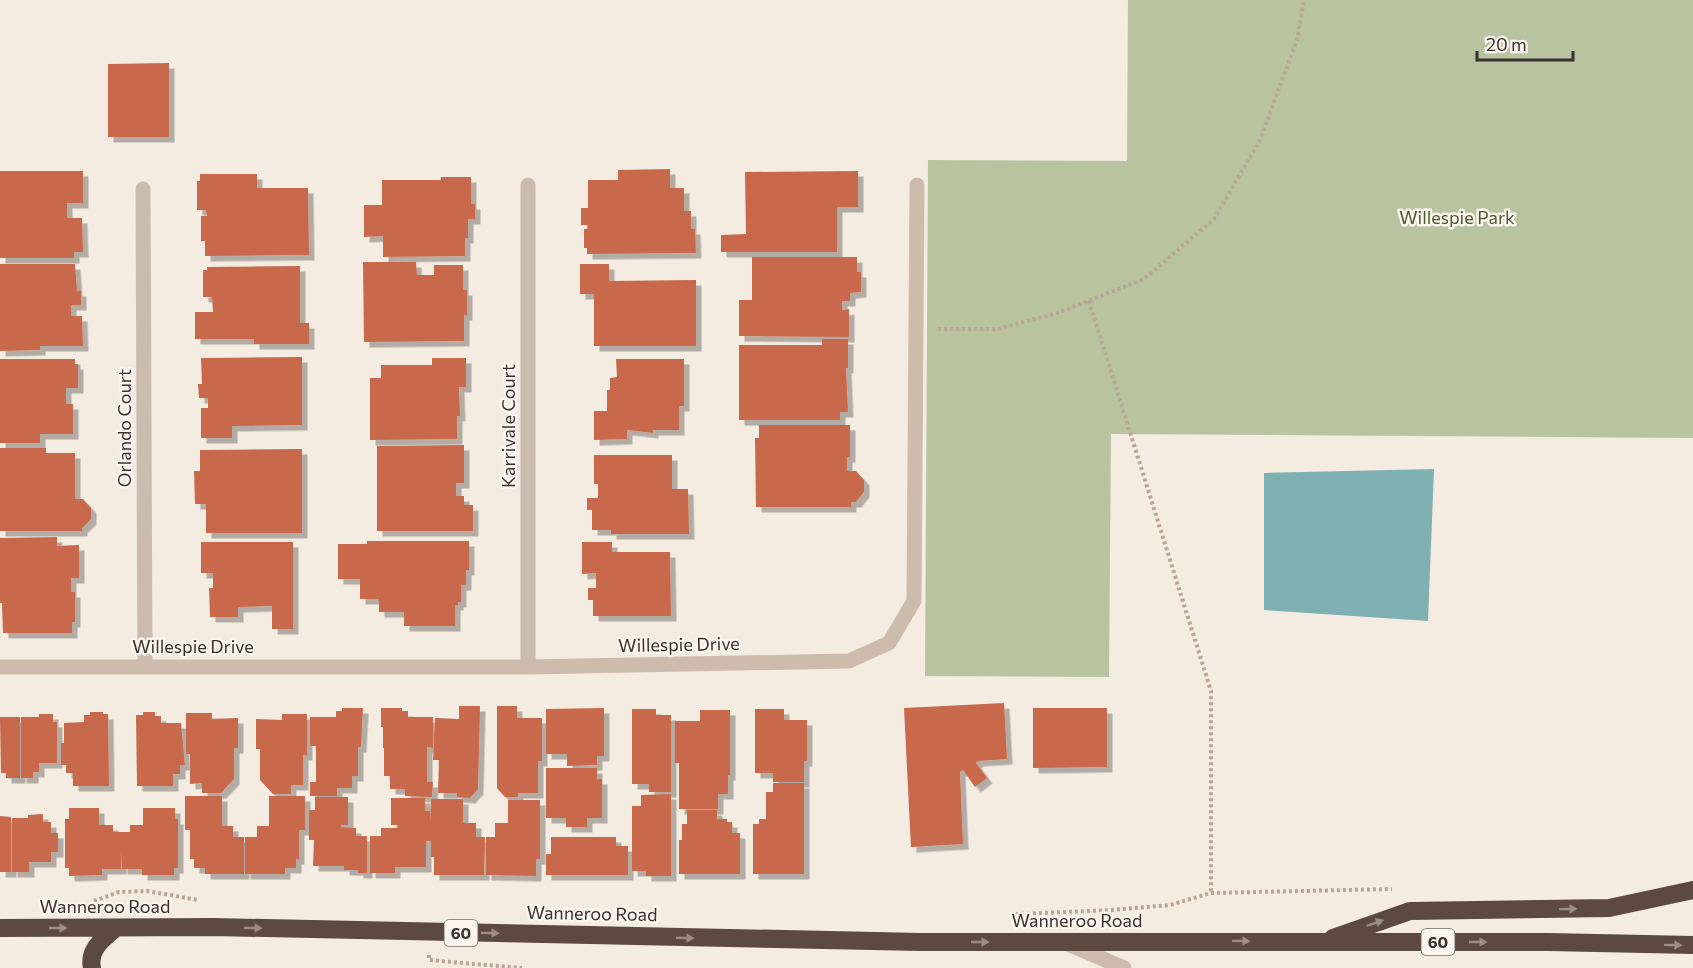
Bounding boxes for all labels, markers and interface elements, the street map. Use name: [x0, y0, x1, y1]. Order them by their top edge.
scale bar: [1477, 24, 1573, 62]
text: 20 m: [1486, 33, 1527, 55]
park label: Willespie Park: [1399, 206, 1515, 228]
street label: Karrivale Court: [497, 364, 519, 488]
street label: Orlando Court: [113, 369, 135, 487]
street label: Willespie Drive: [618, 632, 740, 656]
street label: Willespie Drive: [132, 635, 254, 657]
street label: Wanneroo Road: [40, 895, 170, 917]
street label: Wanneroo Road: [526, 901, 658, 925]
one-way arrow: [1558, 904, 1577, 914]
street label: Wanneroo Road: [1012, 909, 1142, 931]
one-way arrow: [1366, 917, 1384, 927]
road number: 60: [444, 920, 478, 946]
one-way arrow: [49, 923, 68, 933]
one-way arrow: [244, 923, 263, 933]
one-way arrow: [481, 928, 500, 938]
road number: 60: [1422, 929, 1454, 955]
one-way arrow: [676, 933, 695, 942]
one-way arrow: [970, 937, 989, 947]
one-way arrow: [1232, 937, 1251, 946]
one-way arrow: [1469, 937, 1488, 947]
one-way arrow: [1664, 940, 1683, 950]

